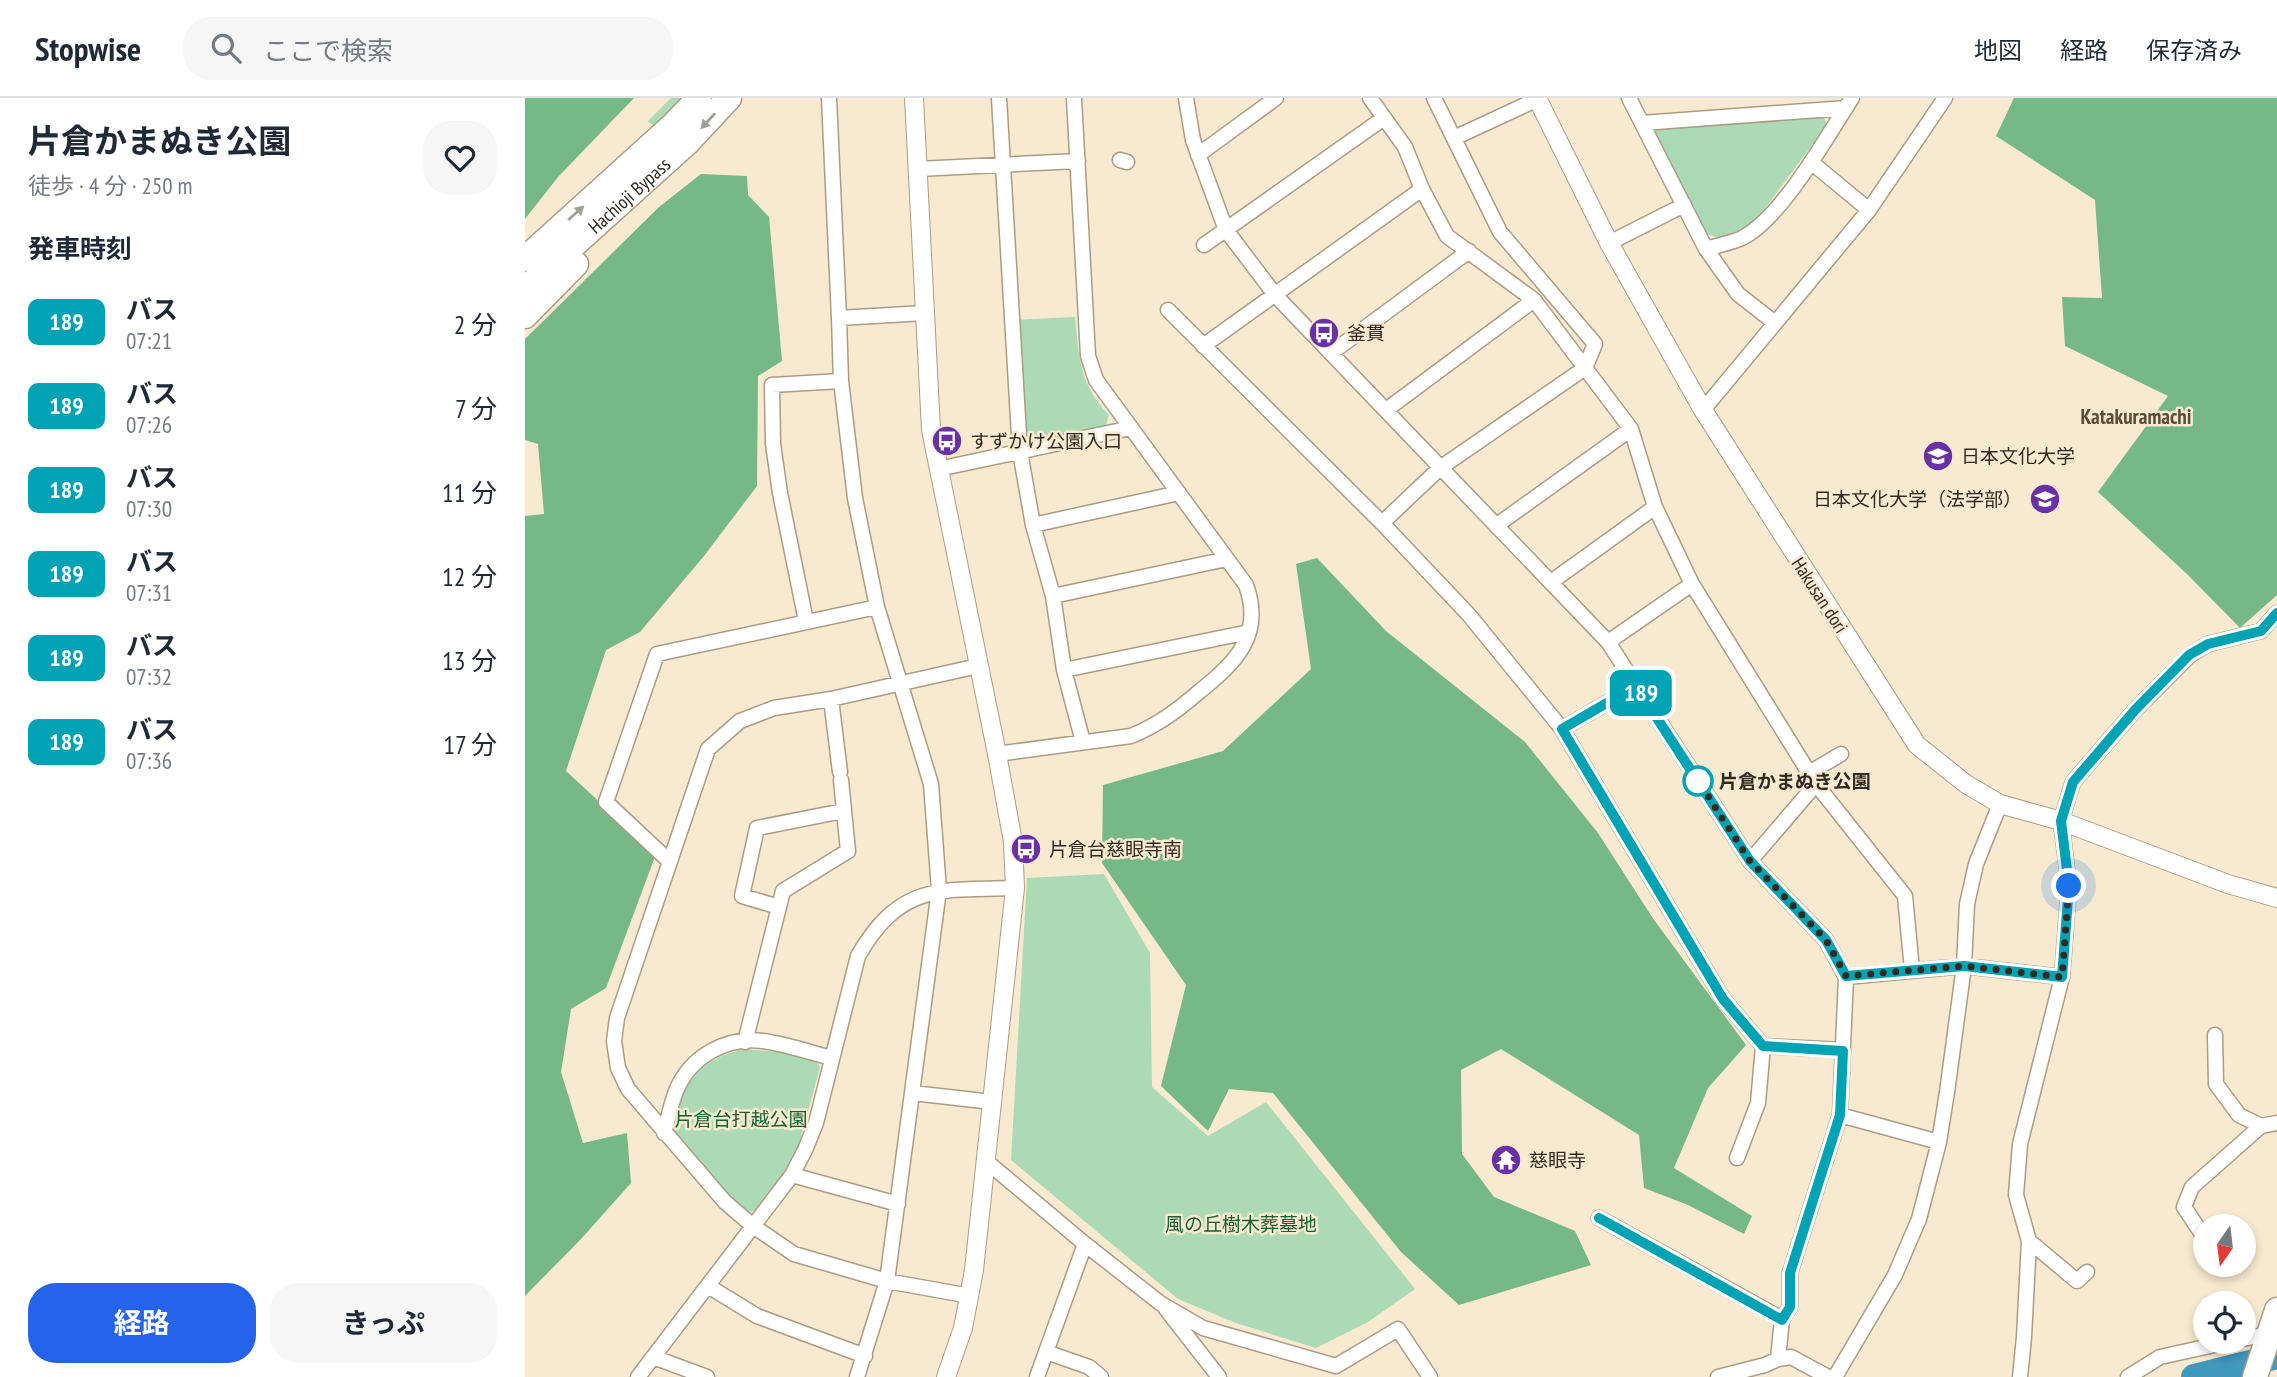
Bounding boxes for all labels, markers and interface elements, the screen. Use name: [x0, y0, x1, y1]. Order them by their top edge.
search box: [183, 17, 673, 80]
text: Stopwise: [35, 27, 141, 70]
icon: search: [207, 29, 245, 67]
text: ここで検索: [263, 34, 393, 67]
text: 地図: [1974, 35, 2022, 66]
text: 経路: [2060, 35, 2108, 66]
text: 保存済み: [2146, 35, 2242, 66]
one-way arrow: [700, 112, 716, 130]
text: 片倉かまぬき公園: [28, 119, 291, 162]
button: heart: [423, 121, 497, 195]
street label: Hachioji Bypass: [583, 152, 675, 238]
text: 徒歩 · 4 分 · 250 m: [28, 171, 192, 200]
one-way arrow: [567, 206, 584, 222]
text: 発車時刻: [28, 232, 132, 265]
text: バス: [126, 293, 178, 326]
text: 189: [49, 306, 84, 337]
text: 2 分: [454, 308, 497, 341]
bus stop icon: 釜貫: [1307, 316, 1341, 350]
place label: 釜貫: [1347, 321, 1385, 345]
text: 07:21: [126, 326, 172, 355]
text: バス: [126, 377, 178, 410]
text: 189: [49, 390, 84, 421]
text: 7 分: [455, 392, 497, 425]
district label: Katakuramachi: [2080, 403, 2192, 430]
text: 07:26: [126, 410, 172, 439]
bus stop icon: すずかけ公園入口: [930, 424, 964, 458]
place label: すずかけ公園入口: [970, 429, 1122, 453]
school or university icon: 日本文化大学: [1921, 439, 1955, 473]
place label: 日本文化大学: [1961, 444, 2075, 468]
text: バス: [126, 461, 178, 494]
text: 189: [49, 474, 84, 505]
text: 11 分: [442, 476, 497, 509]
school or university icon: 日本文化大学（法学部）: [2028, 482, 2062, 516]
place label: 日本文化大学（法学部）: [1813, 487, 2022, 511]
text: 07:30: [126, 494, 172, 523]
text: バス: [126, 545, 178, 578]
street label: Hakusan dori: [1787, 553, 1853, 637]
text: 189: [49, 558, 84, 589]
text: 12 分: [442, 560, 497, 593]
text: 07:31: [126, 578, 172, 607]
text: バス: [126, 629, 178, 662]
text: 189: [49, 642, 84, 673]
text: 13 分: [442, 644, 497, 677]
text: 07:32: [126, 662, 172, 691]
line badge: 189: [1601, 670, 1681, 716]
text: 189: [1624, 677, 1658, 708]
text: バス: [126, 713, 178, 746]
text: 189: [49, 726, 84, 757]
text: 17 分: [443, 728, 497, 761]
text: 07:36: [126, 746, 172, 775]
marker: 片倉かまぬき公園: [1683, 766, 1713, 796]
place label: 片倉かまぬき公園: [1719, 769, 1871, 793]
bus stop icon: 片倉台慈眼寺南: [1009, 832, 1043, 866]
place label: 片倉台慈眼寺南: [1049, 837, 1182, 861]
your location: [2051, 868, 2086, 903]
park label: 片倉台打越公園: [674, 1107, 808, 1131]
temple icon: 慈眼寺: [1489, 1143, 1523, 1177]
place label: 慈眼寺: [1529, 1148, 1586, 1172]
park label: 風の丘樹木葬墓地: [1165, 1212, 1317, 1236]
north arrow: [2193, 1214, 2256, 1278]
map controls: [2193, 1214, 2256, 1354]
button: 経路: [28, 1283, 256, 1363]
button: きっぷ: [270, 1283, 497, 1363]
button: locate: [2193, 1291, 2256, 1354]

